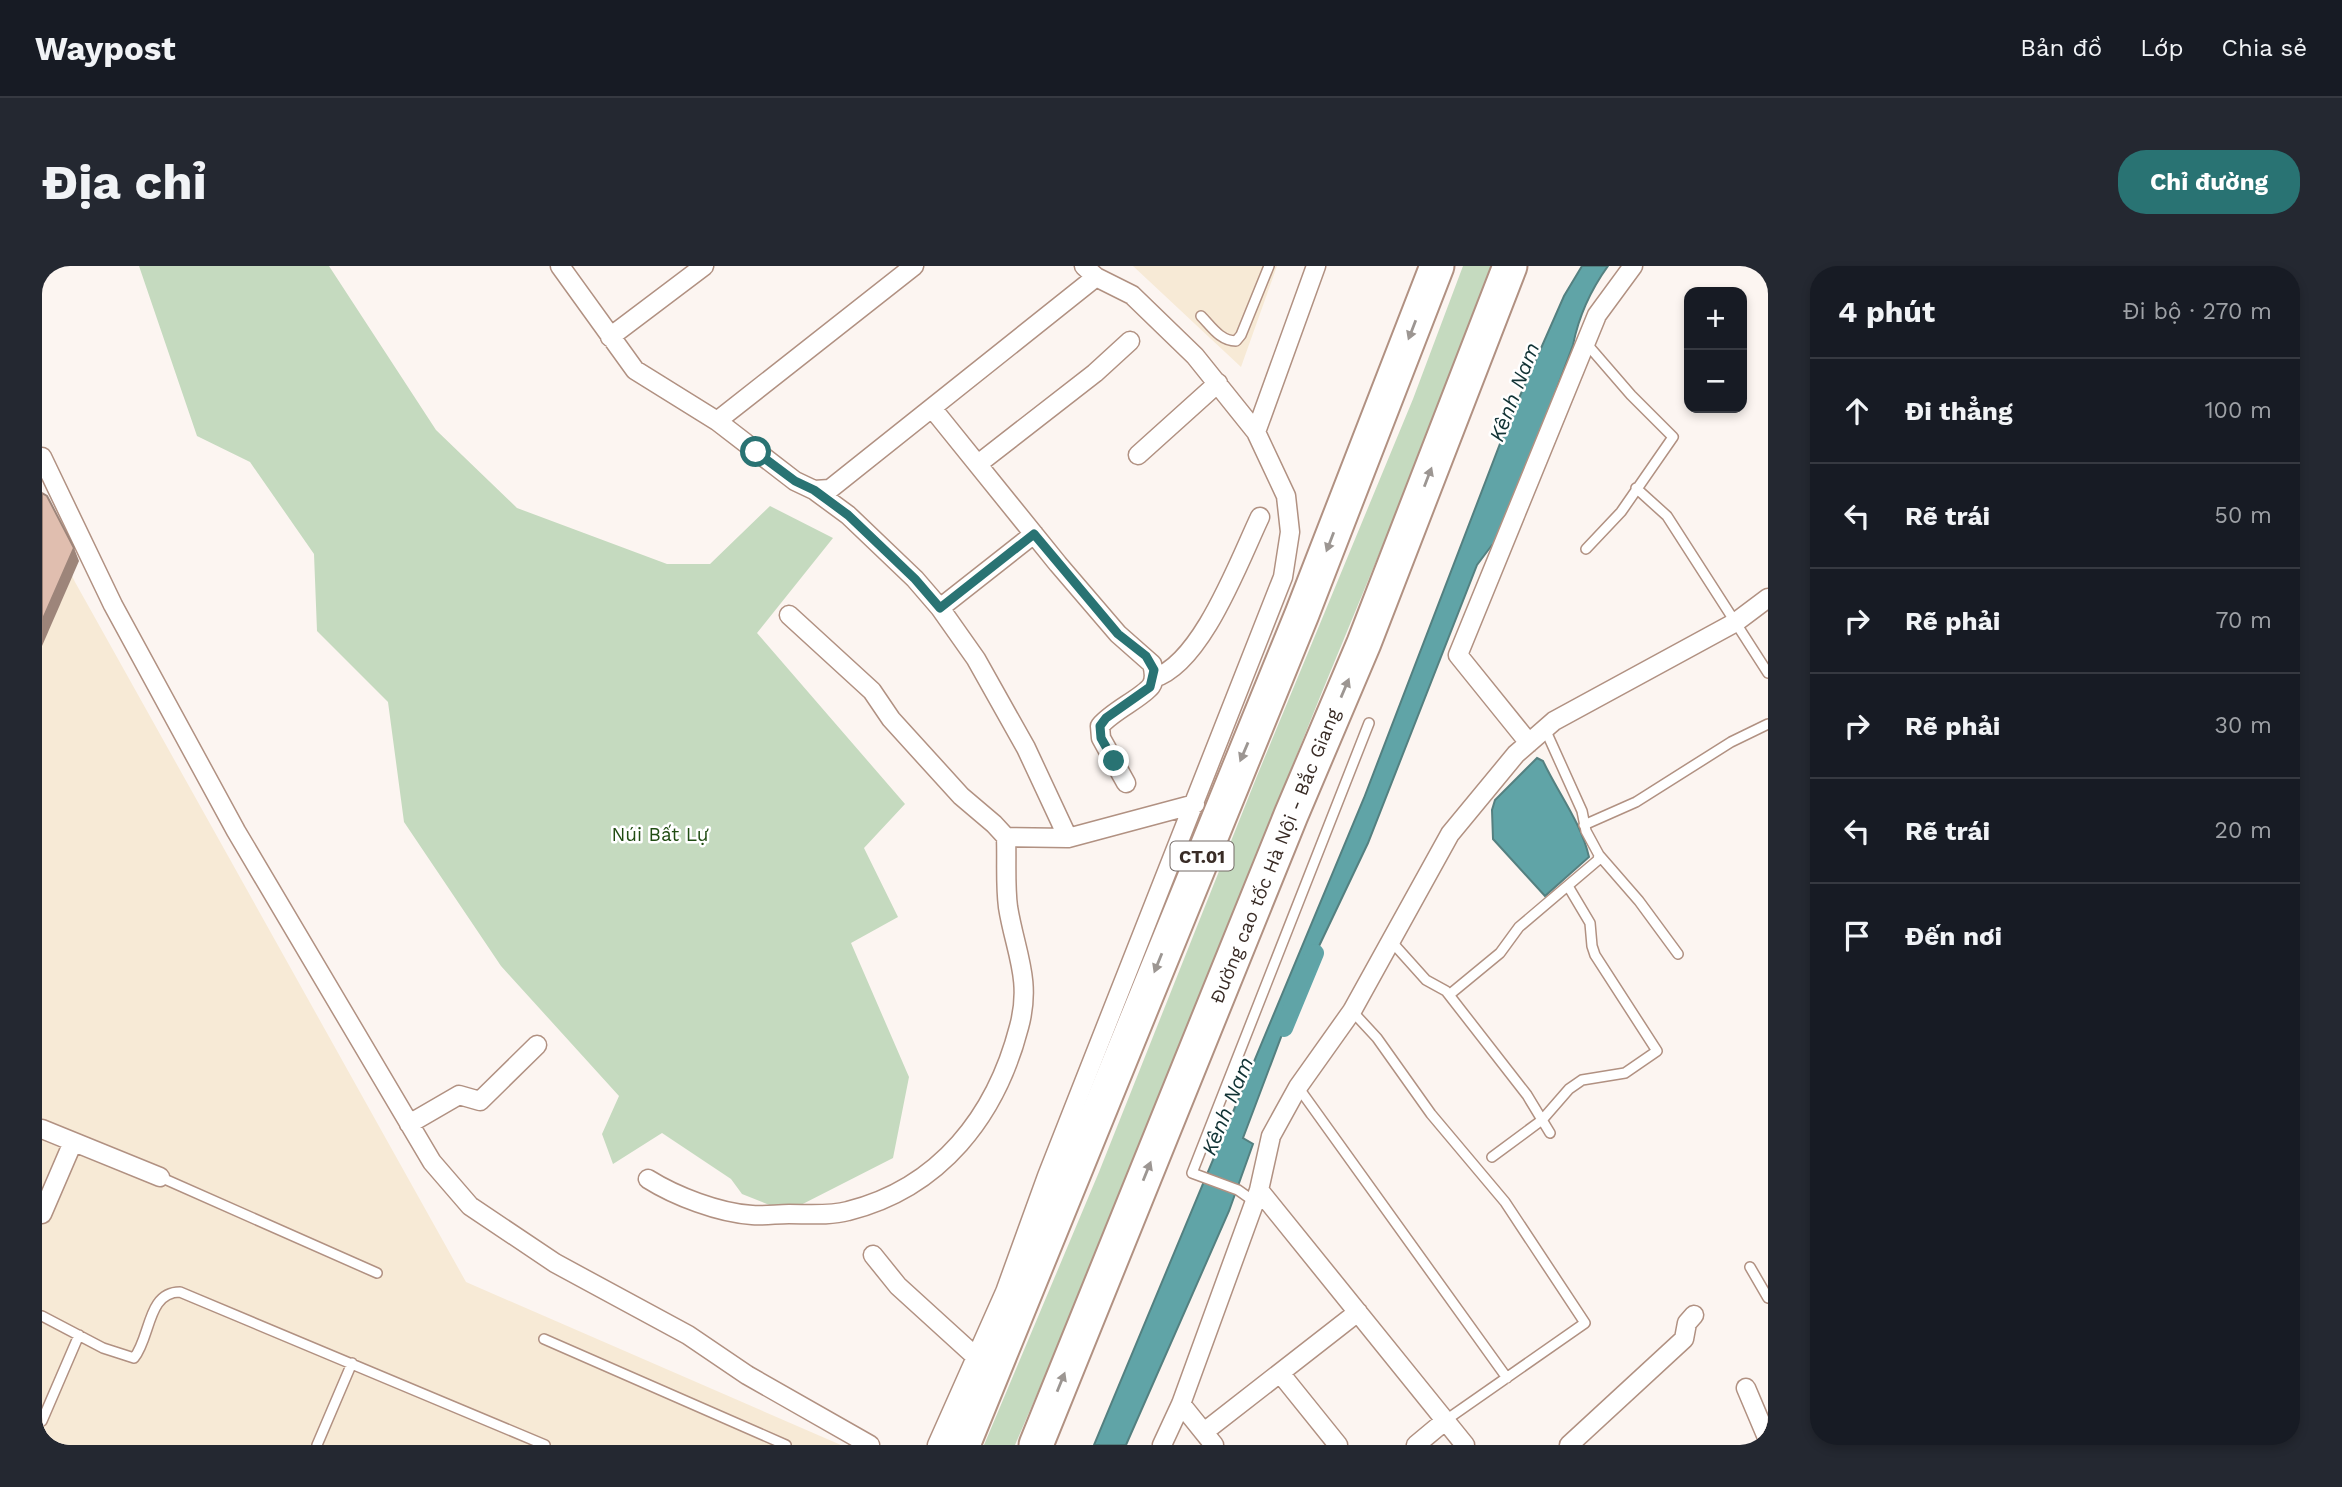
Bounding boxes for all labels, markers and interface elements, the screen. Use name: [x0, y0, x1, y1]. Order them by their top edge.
text: Waypost: [35, 29, 176, 68]
text: Bản đồ: [2020, 34, 2102, 62]
text: Lớp: [2140, 34, 2184, 62]
text: Chia sẻ: [2222, 34, 2307, 62]
button: Chỉ đường: [2118, 150, 2300, 214]
text: Địa chỉ: [42, 153, 207, 211]
map controls: [1684, 287, 1747, 413]
button: +: [1684, 287, 1747, 350]
text: 4 phút: [1838, 294, 1935, 329]
text: Đi bộ · 270 m: [2123, 298, 2272, 325]
one-way arrow: [1407, 319, 1418, 340]
water label: Kênh Nam: [1484, 339, 1544, 445]
button: −: [1684, 350, 1747, 413]
icon: ahead: [1838, 392, 1876, 430]
text: Đi thẳng: [1905, 396, 2013, 426]
text: 100 m: [2205, 397, 2272, 424]
route start: [740, 436, 771, 467]
one-way arrow: [1423, 466, 1434, 487]
icon: left: [1838, 497, 1876, 535]
text: Rẽ trái: [1905, 501, 1990, 531]
text: 50 m: [2215, 502, 2272, 529]
one-way arrow: [1324, 531, 1335, 552]
icon: right: [1838, 602, 1876, 640]
text: Rẽ phải: [1905, 606, 2000, 636]
text: 70 m: [2215, 607, 2272, 634]
one-way arrow: [1339, 678, 1350, 699]
street label: Đường cao tốc Hà Nội - Bắc Giang: [1205, 704, 1345, 1007]
icon: right: [1838, 707, 1876, 745]
text: Rẽ phải: [1905, 711, 2000, 741]
text: 30 m: [2215, 712, 2272, 739]
one-way arrow: [1239, 742, 1250, 763]
route end: [1098, 745, 1129, 776]
icon: left: [1838, 812, 1876, 850]
text: Rẽ trái: [1905, 816, 1990, 846]
text: 20 m: [2215, 817, 2272, 844]
park label: Núi Bất Lự: [611, 823, 709, 846]
road number: CT.01: [1170, 842, 1234, 870]
icon: arrive: [1838, 917, 1876, 955]
text: Đến nơi: [1905, 921, 2002, 951]
one-way arrow: [1153, 953, 1164, 974]
water label: Kênh Nam: [1196, 1053, 1258, 1159]
one-way arrow: [1141, 1160, 1152, 1181]
one-way arrow: [1056, 1371, 1067, 1392]

